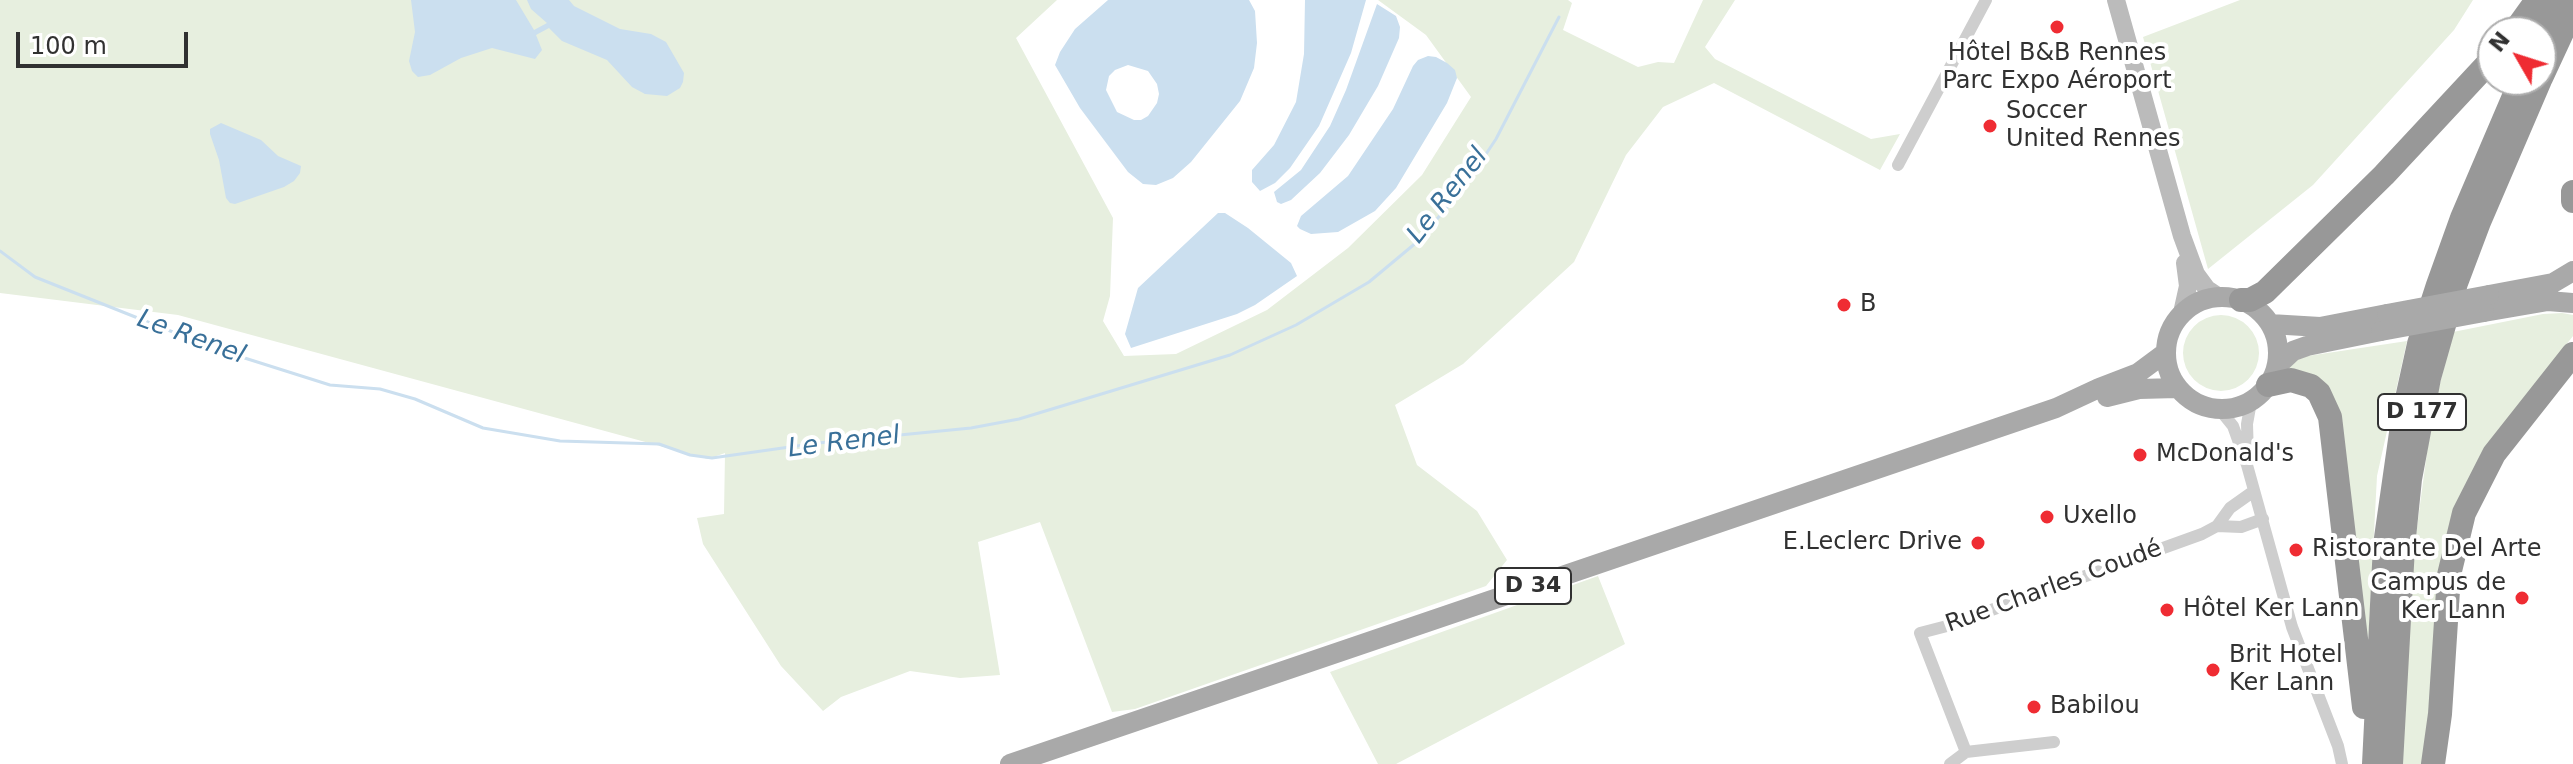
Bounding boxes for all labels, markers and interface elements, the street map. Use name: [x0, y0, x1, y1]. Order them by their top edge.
scale bar: [20, 16, 192, 66]
north arrow: [2477, 16, 2557, 96]
marker: Hôtel B&B Rennes Parc Expo Aéroport: [2048, 18, 2066, 36]
text: N: [2484, 27, 2515, 57]
text: 100 m: [30, 32, 107, 60]
place label: Hôtel B&B Rennes Parc Expo Aéroport: [1942, 40, 2172, 96]
place label: Soccer United Rennes: [2006, 98, 2181, 154]
marker: Soccer United Rennes: [1981, 117, 1999, 135]
water label: Le Renel: [1401, 142, 1495, 250]
place label: B: [1860, 291, 1876, 319]
marker: B: [1835, 296, 1853, 314]
water label: Le Renel: [133, 304, 249, 372]
road number: D 177: [2378, 394, 2466, 430]
water label: Le Renel: [786, 421, 902, 465]
place label: McDonald's: [2156, 441, 2294, 469]
marker: McDonald's: [2131, 446, 2149, 464]
place label: Uxello: [2063, 503, 2137, 531]
marker: Uxello: [2038, 508, 2056, 526]
place label: E.Leclerc Drive: [1783, 529, 1962, 557]
street label: Rue Charles Coudé: [1942, 534, 2166, 640]
marker: E.Leclerc Drive: [1969, 534, 1987, 552]
place label: Ristorante Del Arte: [2312, 536, 2542, 564]
marker: Ristorante Del Arte: [2287, 541, 2305, 559]
road number: D 34: [1495, 568, 1571, 604]
place label: Campus de Ker Lann: [2371, 570, 2506, 626]
marker: Campus de Ker Lann: [2513, 589, 2531, 607]
place label: Hôtel Ker Lann: [2183, 596, 2360, 624]
marker: Hôtel Ker Lann: [2158, 601, 2176, 619]
place label: Brit Hotel Ker Lann: [2229, 642, 2343, 698]
marker: Brit Hotel Ker Lann: [2204, 661, 2222, 679]
place label: Babilou: [2050, 693, 2140, 721]
marker: Babilou: [2025, 698, 2043, 716]

